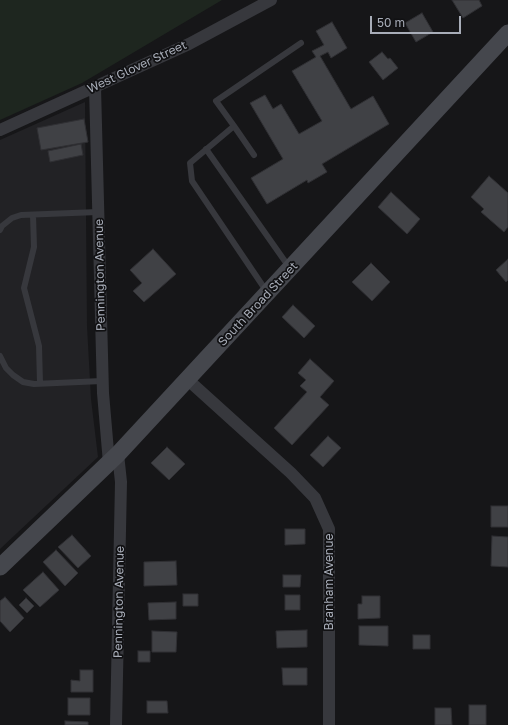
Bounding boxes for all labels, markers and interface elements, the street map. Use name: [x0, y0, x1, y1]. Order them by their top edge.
scale bar: [372, 8, 463, 34]
text: 50 m: [377, 15, 405, 30]
street label: West Glover Street: [85, 38, 189, 96]
street label: Pennington Avenue: [92, 219, 108, 331]
street label: South Broad Street: [215, 259, 301, 349]
street label: Branham Avenue: [322, 534, 336, 630]
street label: Pennington Avenue: [111, 546, 127, 658]

